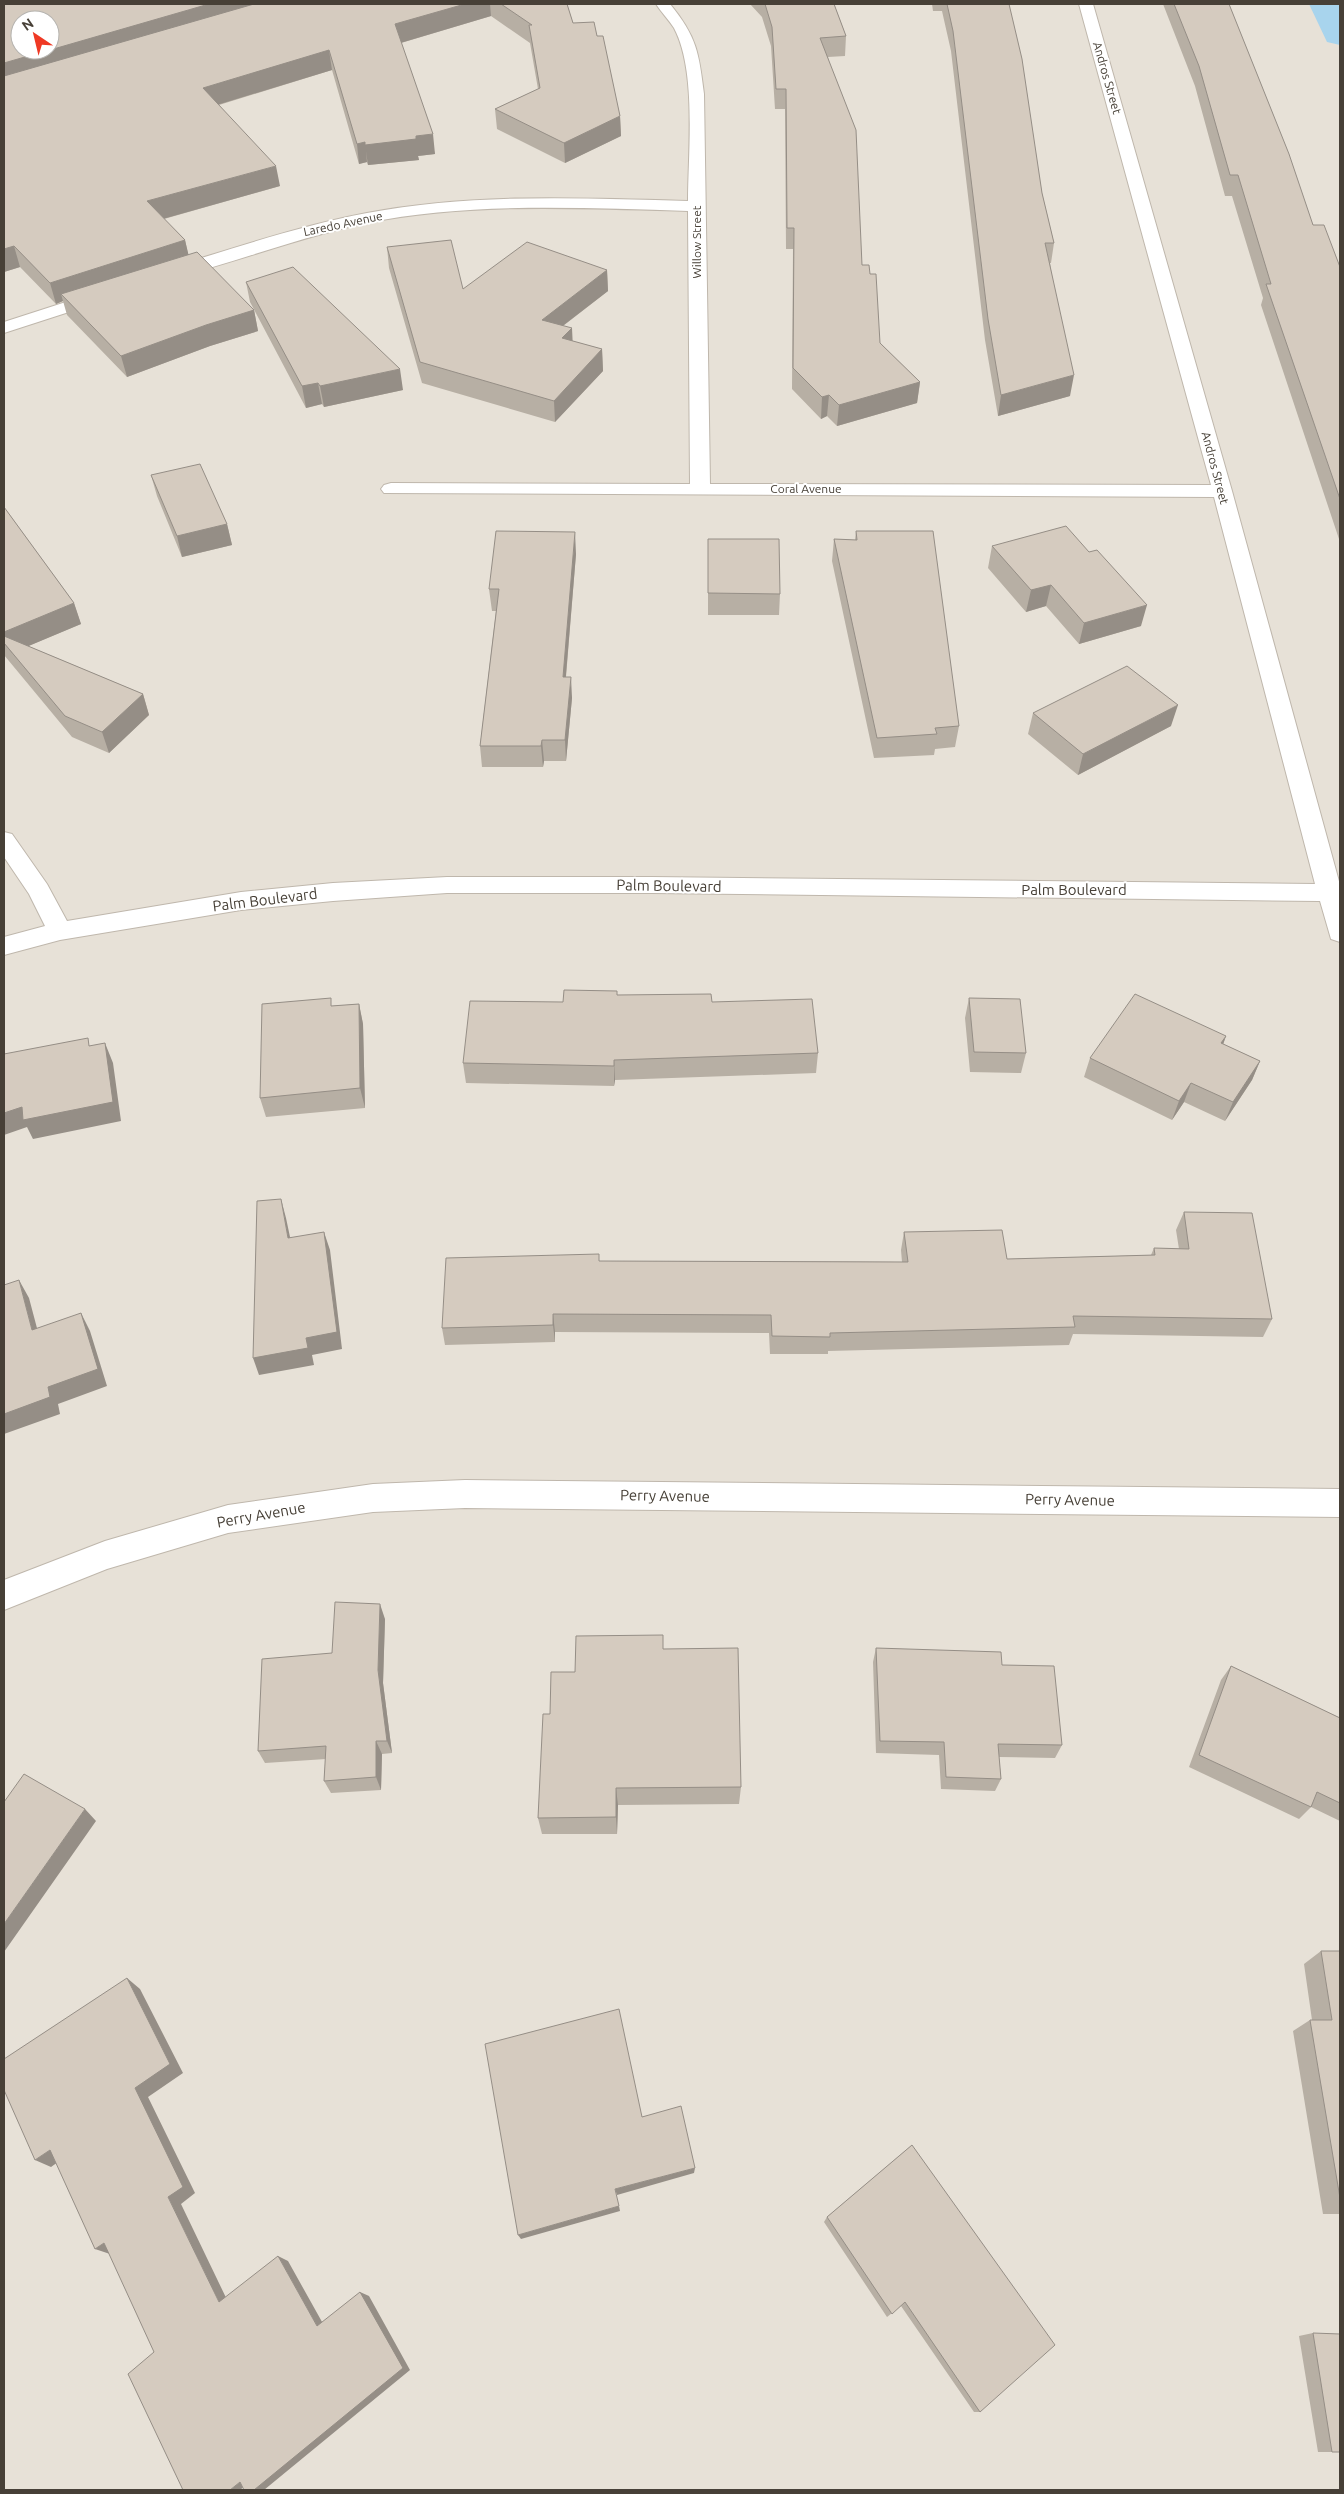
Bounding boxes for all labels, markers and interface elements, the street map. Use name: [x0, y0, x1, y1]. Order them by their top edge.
north arrow: [10, 10, 60, 60]
text: N: [19, 15, 36, 34]
street label: Andros Street: [1091, 40, 1124, 116]
street label: Willow Street: [690, 205, 703, 279]
street label: Laredo Avenue: [302, 209, 384, 238]
street label: Andros Street: [1200, 430, 1231, 506]
street label: Coral Avenue: [770, 482, 842, 495]
street label: Palm Boulevard: [616, 876, 722, 895]
street label: Palm Boulevard: [1021, 881, 1127, 898]
street label: Palm Boulevard: [212, 885, 318, 914]
street label: Perry Avenue: [620, 1486, 710, 1505]
street label: Perry Avenue: [1025, 1490, 1115, 1509]
street label: Perry Avenue: [215, 1498, 307, 1531]

